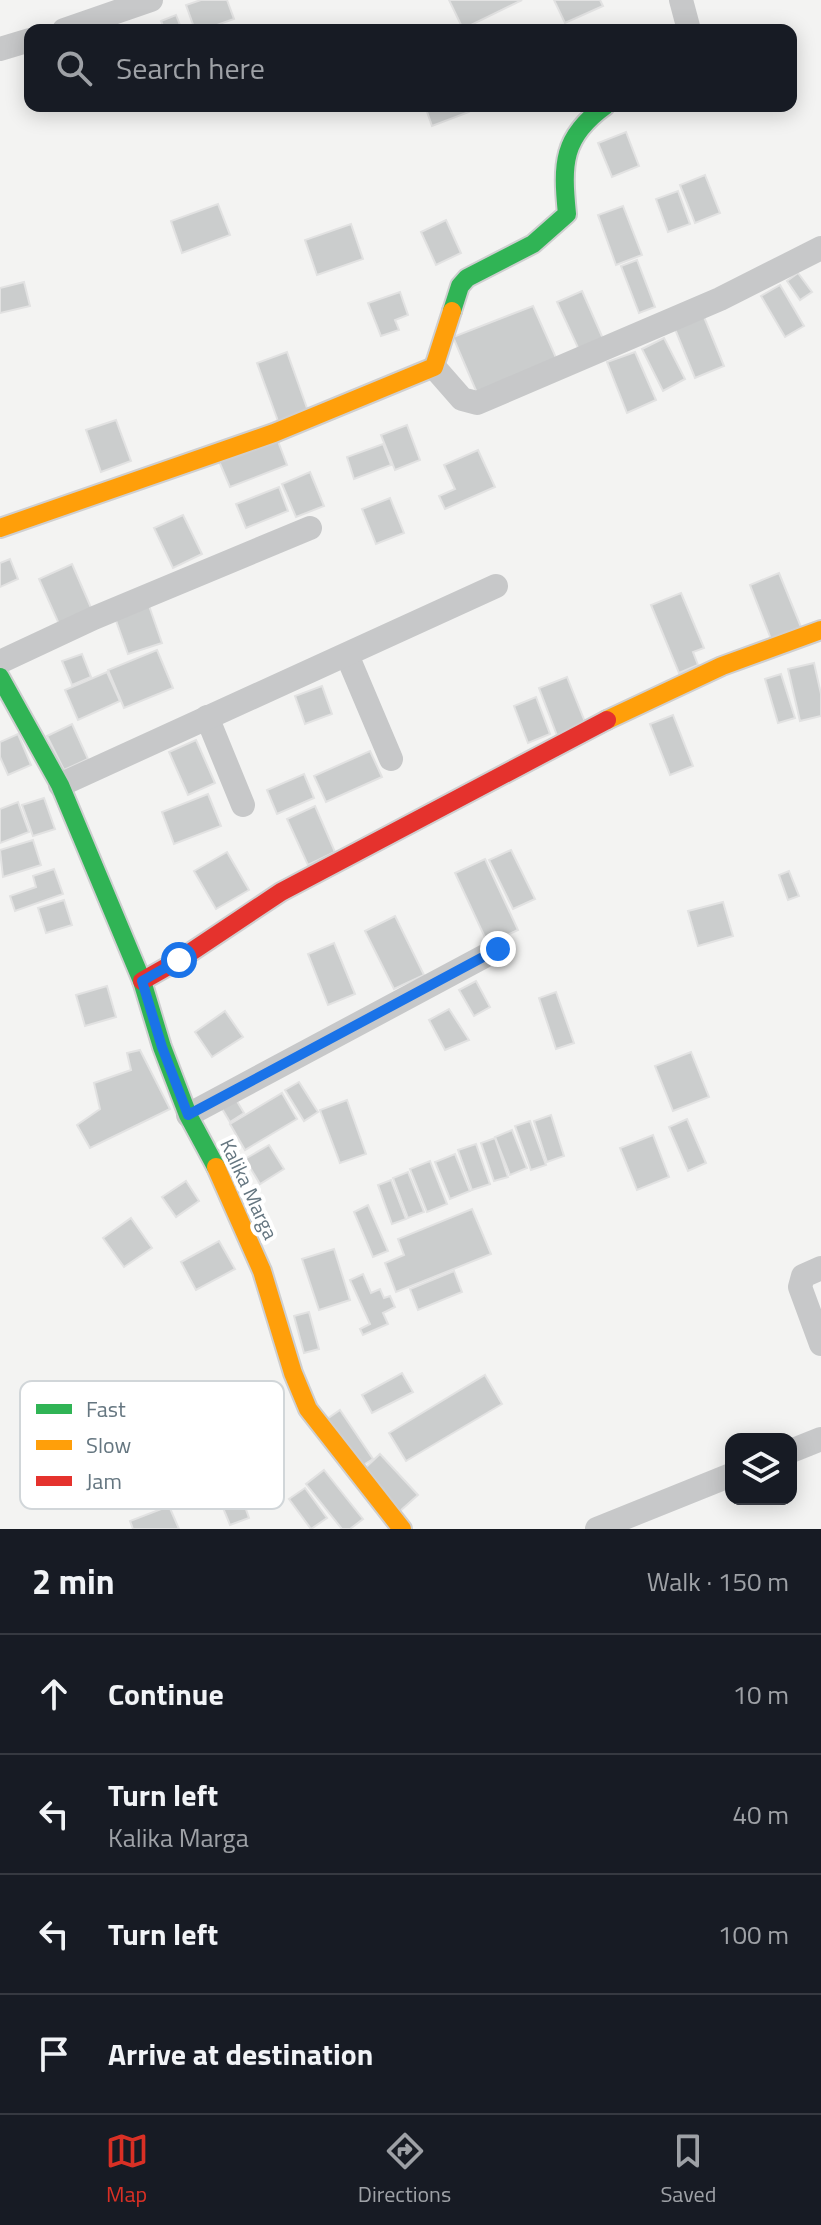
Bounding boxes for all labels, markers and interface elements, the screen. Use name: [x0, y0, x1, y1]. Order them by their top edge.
search box: [24, 24, 797, 112]
text: Search here: [116, 45, 265, 91]
icon: search: [52, 46, 96, 90]
route end: [480, 931, 516, 967]
route start: [161, 942, 197, 978]
street label: Kalika Marga: [213, 1133, 286, 1244]
legend: [20, 1381, 284, 1509]
text: Fast: [86, 1392, 126, 1426]
text: Slow: [86, 1428, 132, 1462]
map controls: [725, 1433, 797, 1505]
button: layers: [725, 1433, 797, 1505]
text: Jam: [86, 1464, 122, 1498]
text: 2 min: [32, 1555, 115, 1607]
text: Walk · 150 m: [647, 1562, 789, 1601]
text: Continue: [108, 1671, 224, 1717]
icon: ahead: [32, 1672, 76, 1716]
text: 10 m: [732, 1675, 789, 1714]
text: Turn left: [108, 1772, 218, 1818]
icon: left: [32, 1792, 76, 1836]
text: 40 m: [732, 1795, 789, 1834]
text: Kalika Marga: [108, 1818, 249, 1857]
text: Turn left: [108, 1911, 218, 1957]
icon: left: [32, 1912, 76, 1956]
text: 100 m: [718, 1915, 789, 1954]
text: Arrive at destination: [108, 2031, 373, 2077]
icon: arrive: [32, 2032, 76, 2076]
tab: Map: [105, 2129, 149, 2211]
tab: Directions: [358, 2129, 451, 2211]
tab: Saved: [660, 2129, 716, 2211]

